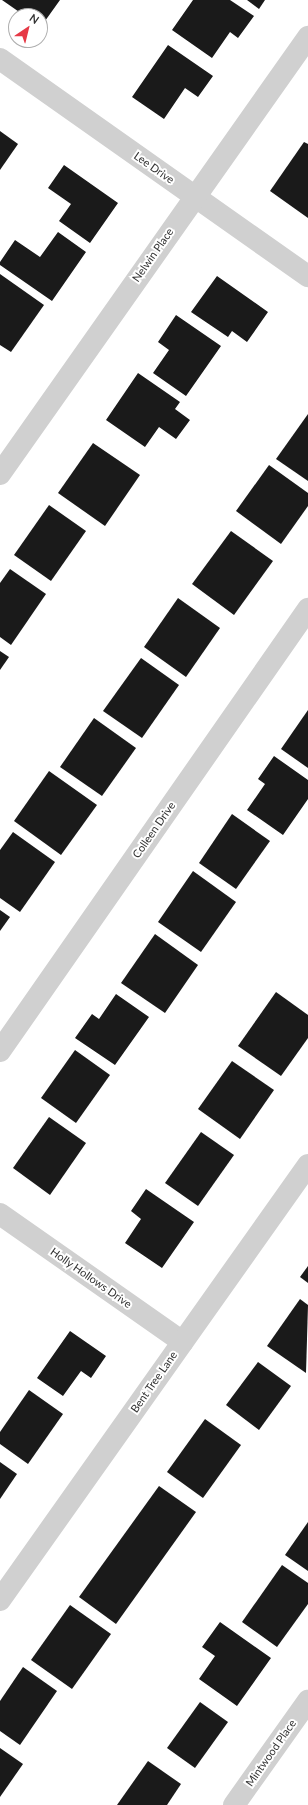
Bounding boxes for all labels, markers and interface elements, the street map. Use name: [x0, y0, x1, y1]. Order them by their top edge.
north arrow: [8, 8, 48, 48]
text: N: [27, 11, 42, 26]
street label: Lee Drive: [131, 149, 177, 187]
street label: Nelwin Place: [130, 226, 176, 284]
street label: Colleen Drive: [130, 799, 178, 861]
street label: Holly Hollows Drive: [48, 1245, 134, 1311]
street label: Bent Tree Lane: [128, 1349, 180, 1415]
street label: Mintwood Place: [243, 1717, 299, 1789]

